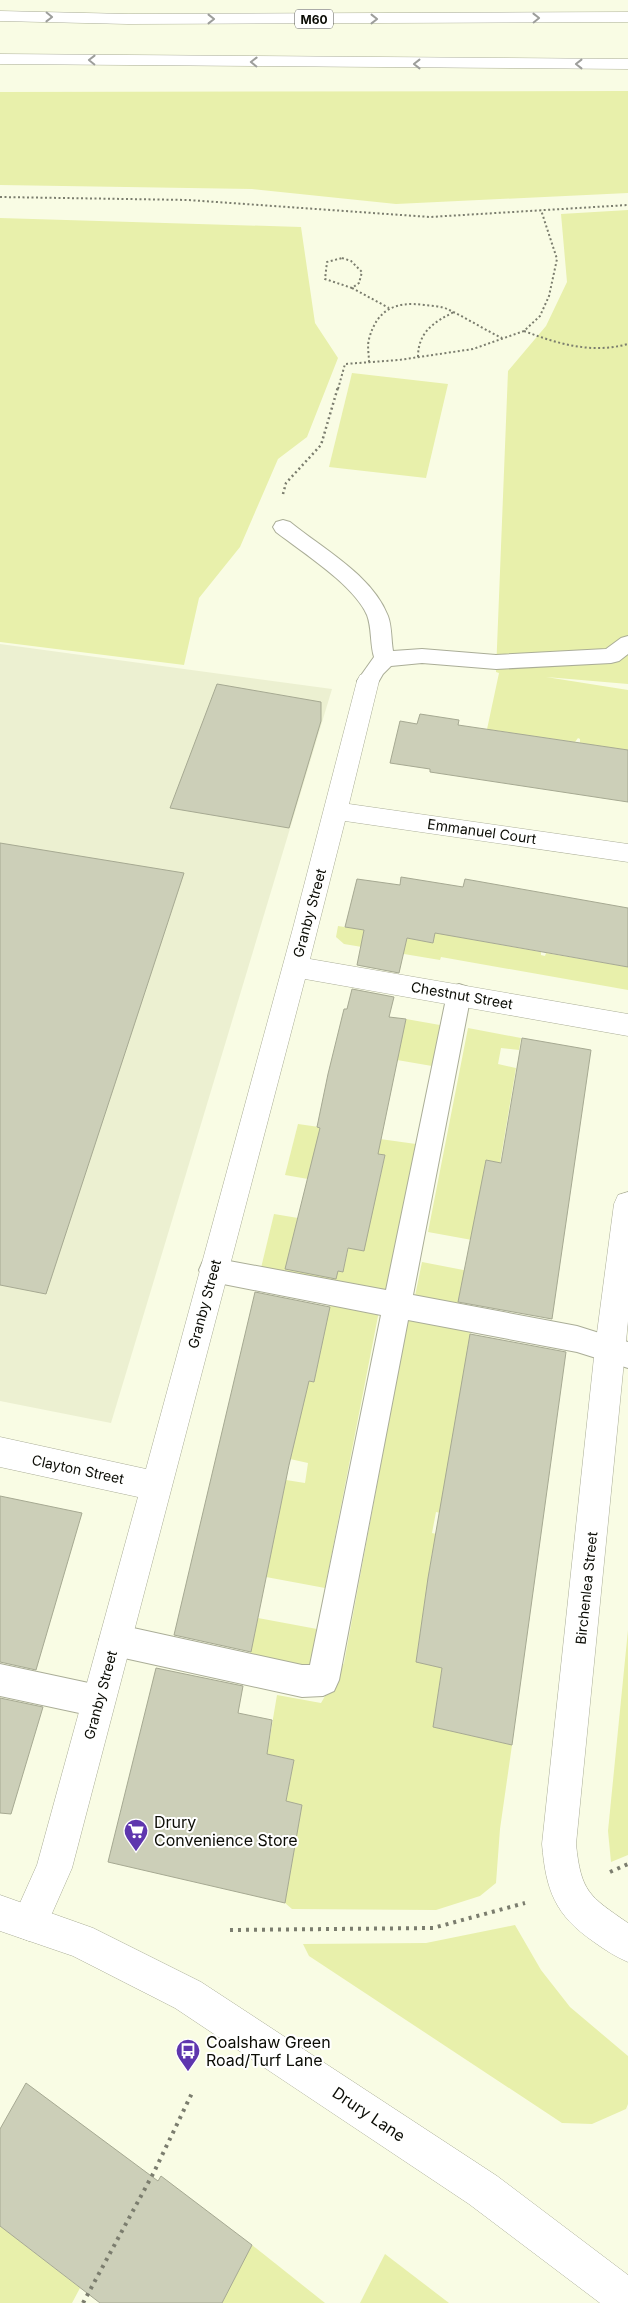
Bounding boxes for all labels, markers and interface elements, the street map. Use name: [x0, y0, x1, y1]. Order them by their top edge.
road number: M60: [295, 10, 333, 28]
one-way arrow: [45, 12, 53, 22]
one-way arrow: [532, 13, 540, 23]
one-way arrow: [208, 14, 215, 24]
one-way arrow: [370, 14, 378, 24]
one-way arrow: [88, 55, 96, 66]
one-way arrow: [250, 57, 258, 67]
one-way arrow: [413, 59, 420, 69]
one-way arrow: [575, 59, 583, 69]
street label: Emmanuel Court: [426, 815, 538, 847]
street label: Granby Street: [289, 866, 329, 959]
street label: Chestnut Street: [410, 978, 515, 1012]
street label: Granby Street: [184, 1257, 224, 1350]
street label: Clayton Street: [30, 1451, 126, 1487]
street label: Birchenlea Street: [572, 1530, 600, 1645]
street label: Granby Street: [80, 1648, 120, 1741]
place label: Drury Convenience Store: [154, 1812, 298, 1850]
supermarket icon: Drury Convenience Store: [123, 1818, 149, 1852]
place label: Coalshaw Green Road/Turf Lane: [206, 2032, 331, 2070]
bus stop icon: Coalshaw Green Road/Turf Lane: [175, 2038, 201, 2072]
street label: Drury Lane: [329, 2082, 409, 2146]

